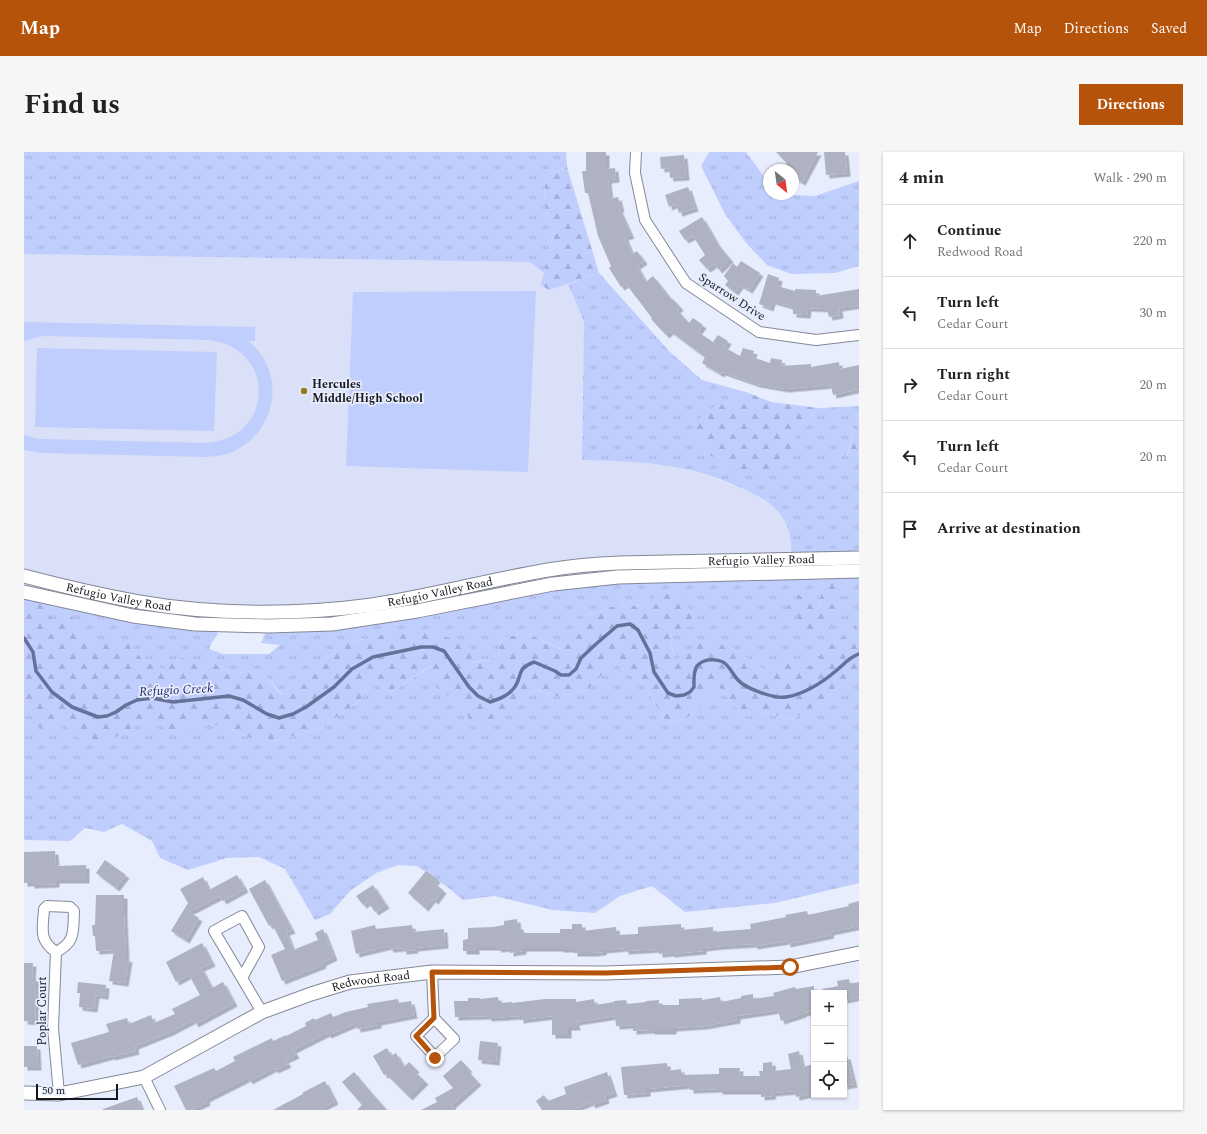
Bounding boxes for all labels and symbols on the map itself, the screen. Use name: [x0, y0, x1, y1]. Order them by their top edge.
north arrow: [763, 164, 799, 200]
street label: Sparrow Drive: [695, 268, 769, 326]
place label: Hercules Middle/High School: [312, 375, 423, 408]
marker: Hercules Middle/High School: [299, 386, 309, 396]
street label: Refugio Valley Road: [708, 549, 815, 571]
street label: Refugio Valley Road: [386, 571, 495, 612]
street label: Refugio Valley Road: [64, 577, 173, 616]
water label: Refugio Creek: [138, 678, 214, 702]
route start: [781, 958, 799, 976]
street label: Redwood Road: [329, 965, 411, 997]
street label: Poplar Court: [33, 977, 52, 1045]
route end: [426, 1049, 444, 1067]
scale bar: [36, 1082, 118, 1101]

